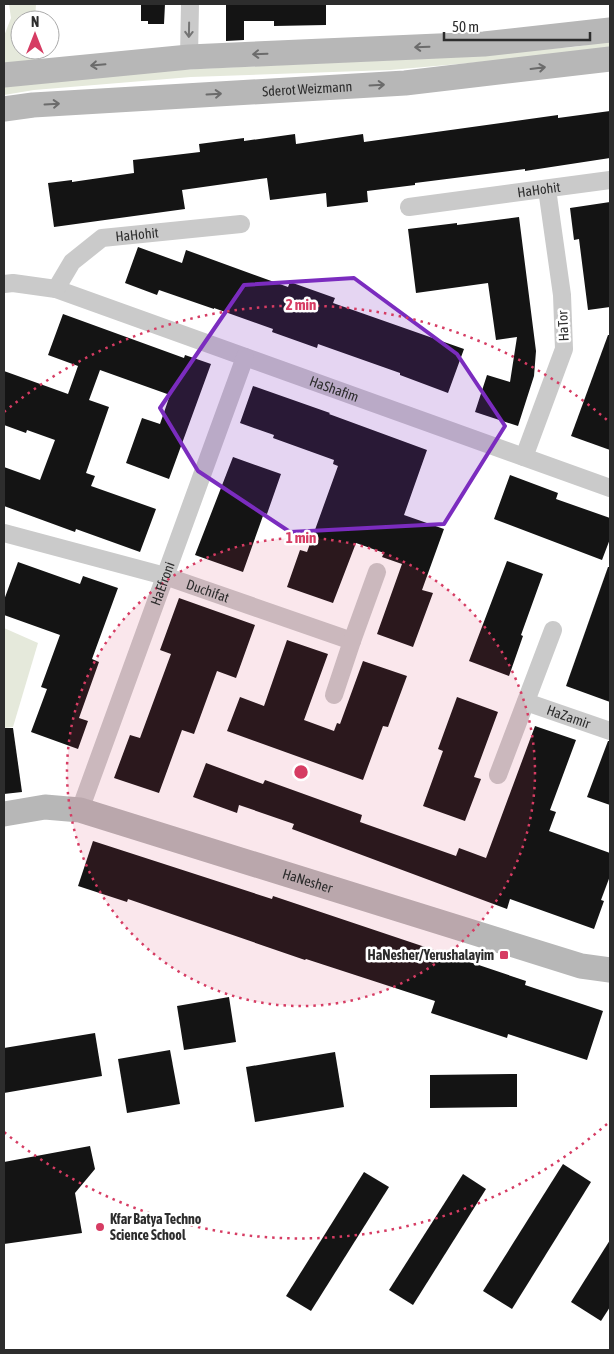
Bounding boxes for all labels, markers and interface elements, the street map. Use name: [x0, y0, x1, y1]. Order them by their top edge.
north arrow: [10, 10, 60, 60]
scale bar: [444, 10, 590, 42]
text: N: [31, 14, 39, 30]
text: 50 m: [452, 18, 479, 35]
one-way arrow: [185, 22, 194, 38]
one-way arrow: [415, 42, 431, 51]
one-way arrow: [252, 49, 268, 58]
one-way arrow: [90, 61, 106, 70]
one-way arrow: [530, 63, 546, 73]
street label: Sderot Weizmann: [262, 78, 353, 99]
one-way arrow: [368, 80, 384, 89]
one-way arrow: [206, 90, 222, 99]
one-way arrow: [44, 99, 60, 108]
street label: HaHohit: [516, 179, 561, 200]
street label: HaHohit: [115, 224, 159, 245]
text: 2 min: [286, 296, 316, 313]
street label: HaTor: [554, 309, 572, 342]
street label: HaShafim: [307, 373, 361, 405]
text: 1 min: [286, 529, 316, 546]
street label: HaEfroni: [147, 560, 178, 608]
street label: Duchifat: [184, 576, 231, 606]
street label: HaZamir: [545, 702, 593, 732]
centre of rings: [292, 763, 310, 781]
street label: HaNesher: [281, 866, 335, 896]
place label: HaNesher/Yerushalayim: [368, 947, 494, 963]
marker: HaNesher/Yerushalayim: [498, 949, 510, 961]
place label: Kfar Batya Techno Science School: [110, 1211, 202, 1243]
marker: Kfar Batya Techno Science School: [94, 1221, 106, 1233]

